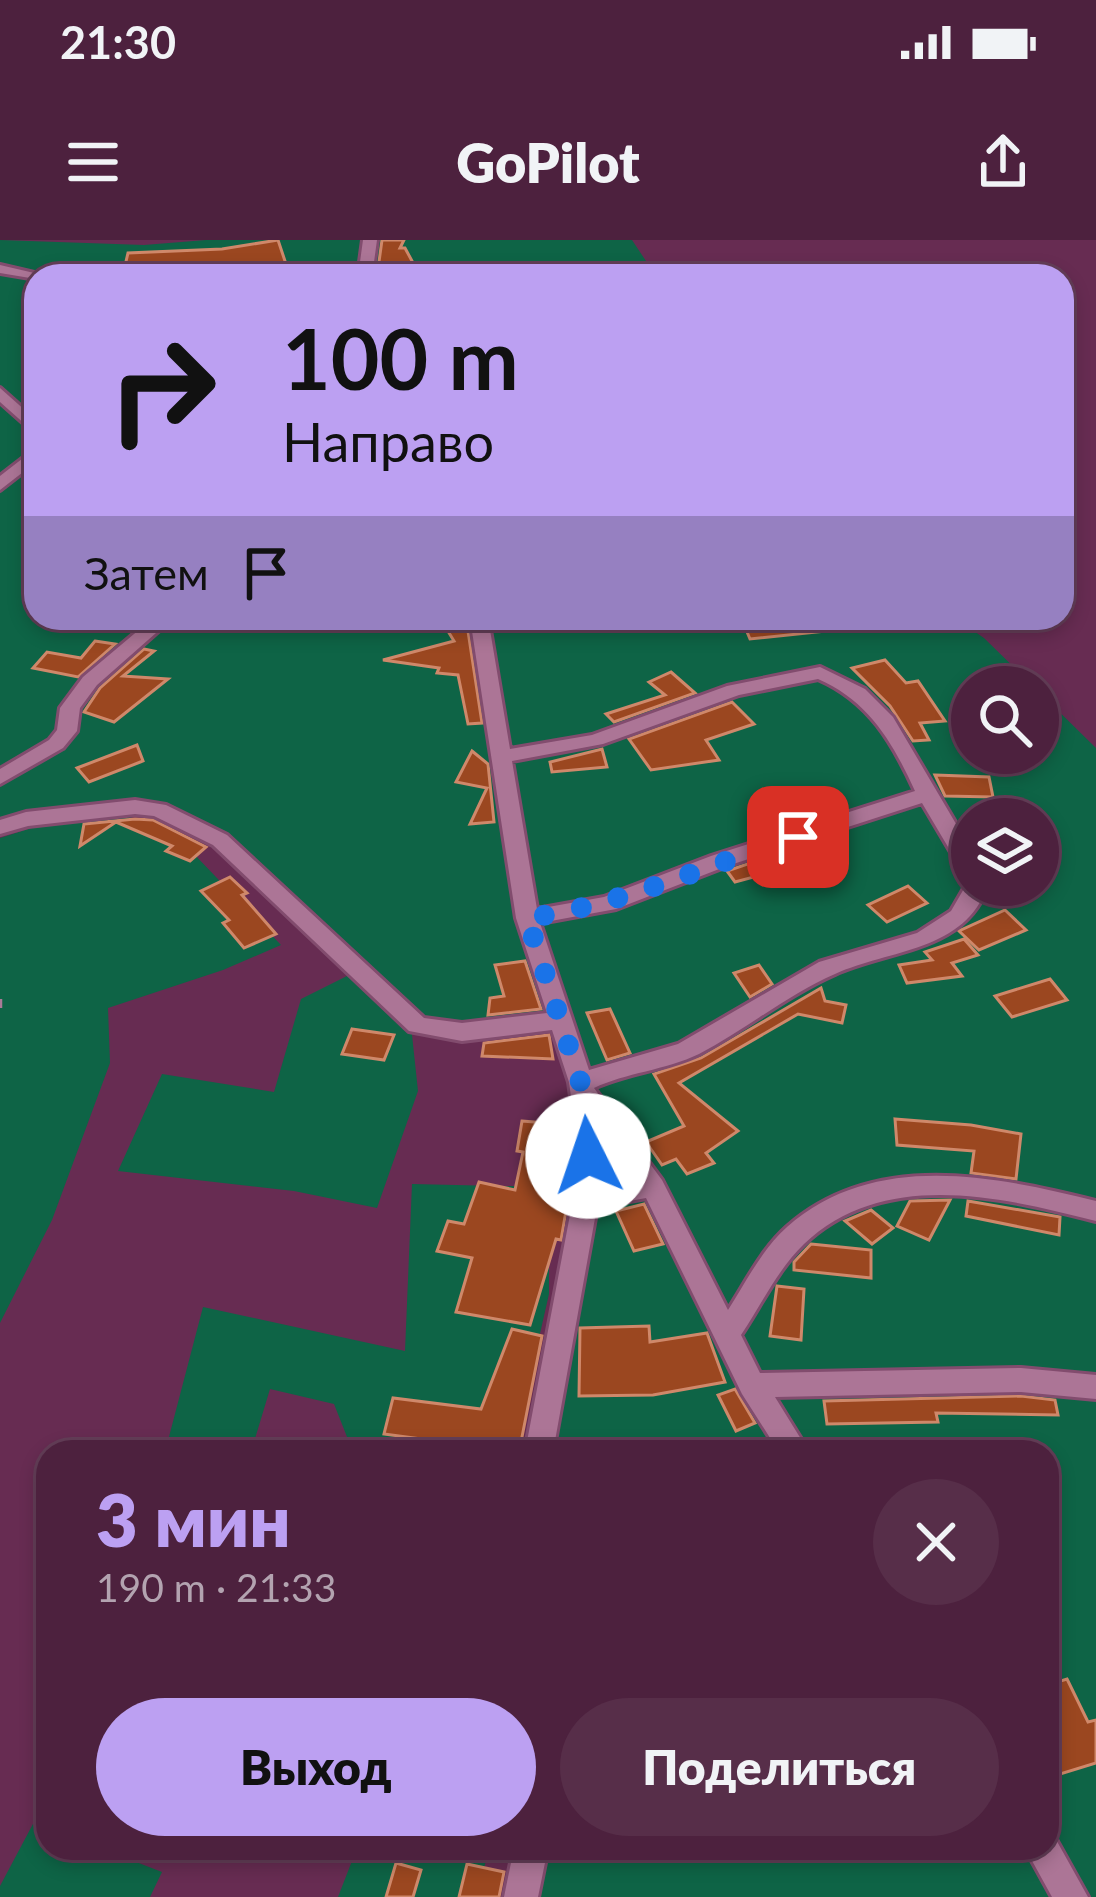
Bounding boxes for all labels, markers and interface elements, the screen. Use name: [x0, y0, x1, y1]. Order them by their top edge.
text: 21:30: [60, 15, 176, 69]
icon: menu: [60, 129, 126, 195]
icon: share: [970, 129, 1036, 195]
text: GoPilot: [456, 130, 640, 195]
text: 100 m: [282, 307, 519, 408]
icon: right: [84, 312, 240, 468]
text: Направо: [282, 409, 494, 474]
icon: arrive: [233, 540, 299, 606]
text: Затем: [84, 546, 209, 600]
map controls: [951, 666, 1059, 906]
button: search: [951, 666, 1059, 774]
pin: [747, 786, 849, 888]
button: layers: [951, 798, 1059, 906]
icon: arrive: [765, 804, 831, 870]
position arrow: [525, 1093, 651, 1219]
text: 3 мин: [96, 1476, 291, 1562]
button: close: [873, 1479, 999, 1605]
text: 190 m · 21:33: [96, 1564, 336, 1610]
button: Выход: [96, 1698, 536, 1836]
button: Поделиться: [560, 1698, 999, 1836]

